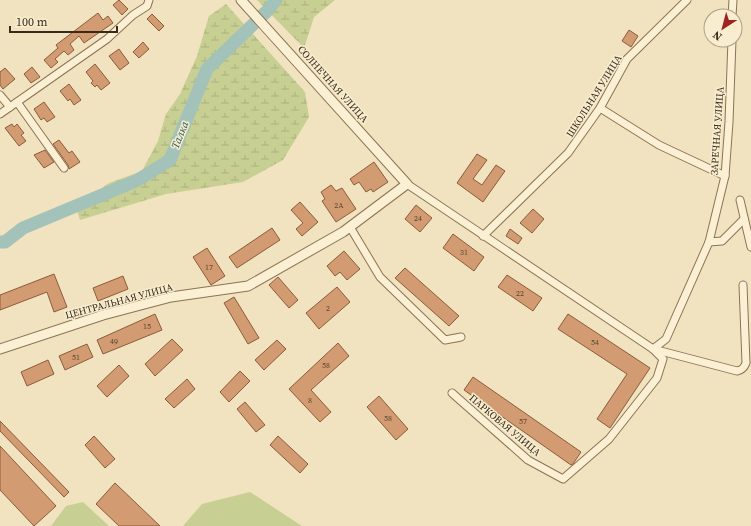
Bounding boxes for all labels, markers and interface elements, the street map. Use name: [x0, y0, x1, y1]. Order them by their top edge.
scale bar: [10, 8, 117, 34]
north arrow: [703, 8, 743, 48]
text: 100 m: [16, 14, 48, 30]
text: N: [710, 27, 725, 44]
street label: СОЛНЕЧНАЯ УЛИЦА: [295, 43, 371, 126]
street label: ШКОЛЬНАЯ УЛИЦА: [563, 52, 625, 140]
street label: ЗАРЕЧНАЯ УЛИЦА: [707, 86, 727, 176]
water label: Талка: [168, 119, 192, 151]
house number: 2А: [334, 200, 344, 211]
house number: 24: [414, 213, 422, 224]
house number: 31: [460, 247, 468, 258]
house number: 17: [205, 262, 213, 273]
street label: ЦЕНТРАЛЬНАЯ УЛИЦА: [64, 280, 175, 322]
house number: 22: [516, 288, 524, 299]
house number: 2: [326, 303, 330, 314]
house number: 15: [143, 321, 151, 332]
house number: 49: [110, 336, 118, 347]
house number: 54: [591, 337, 599, 348]
house number: 51: [72, 352, 80, 363]
house number: 58: [322, 360, 330, 371]
street label: ПАРКОВАЯ УЛИЦА: [466, 391, 544, 459]
house number: 8: [308, 395, 312, 406]
house number: 58: [384, 413, 392, 424]
house number: 57: [519, 416, 527, 427]

